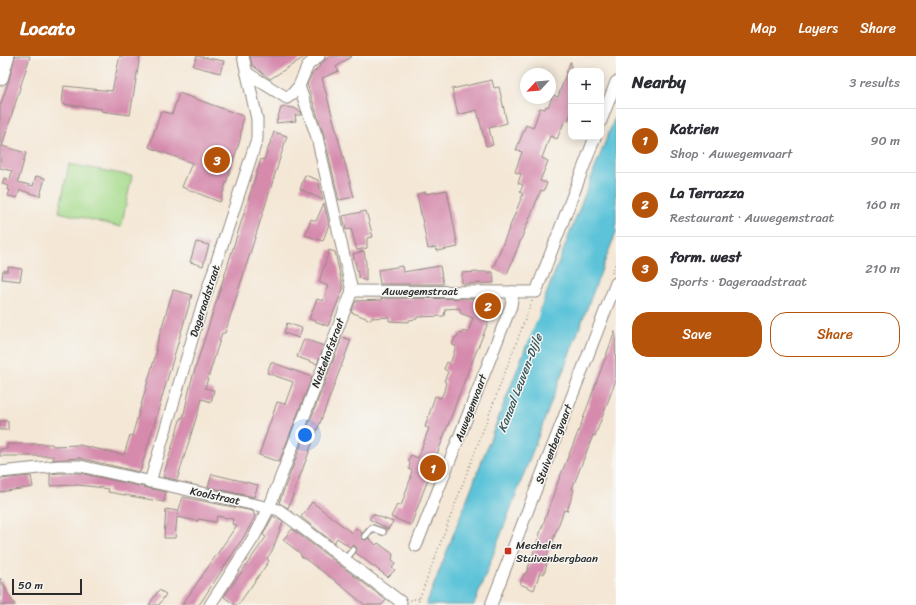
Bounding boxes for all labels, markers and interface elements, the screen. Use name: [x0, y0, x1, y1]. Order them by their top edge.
text: Locato: [20, 12, 75, 45]
text: Map: [751, 16, 776, 41]
text: Layers: [798, 16, 838, 41]
text: Share: [860, 16, 896, 41]
text: Nearby: [632, 67, 686, 97]
north arrow: [520, 68, 556, 104]
map controls: [568, 68, 604, 140]
button: +: [568, 68, 604, 104]
text: 3 results: [849, 71, 900, 94]
button: −: [568, 104, 604, 140]
text: Katrien: [670, 116, 719, 142]
text: 1: [642, 129, 648, 152]
text: 90 m: [870, 129, 900, 152]
text: Shop · Auwegemvaart: [670, 142, 792, 165]
pin: 3: [204, 145, 230, 175]
text: La Terrazza: [670, 180, 744, 206]
text: 2: [641, 193, 649, 216]
text: 160 m: [865, 193, 900, 216]
text: Restaurant · Auwegemstraat: [670, 206, 834, 229]
text: form. west: [670, 244, 741, 270]
text: 3: [641, 257, 649, 280]
text: 210 m: [865, 257, 900, 280]
street label: Dageraadstraat: [184, 262, 226, 340]
text: Sports · Dageraadstraat: [670, 270, 807, 293]
street label: Auwegemstraat: [381, 282, 458, 301]
pin: 2: [475, 291, 501, 321]
button: Save: [632, 312, 762, 357]
button: Share: [770, 312, 900, 357]
street label: Nattehofstraat: [306, 315, 350, 391]
water label: Kanaal Leuven-Dijle: [491, 329, 550, 435]
street label: Auwegemvaart: [449, 371, 493, 445]
street label: Stuivenbergvaart: [530, 401, 578, 487]
your location: [295, 425, 315, 445]
pin: 1: [420, 453, 446, 483]
street label: Koolstraat: [188, 481, 242, 511]
place label: Mechelen Stuivenbergbaan: [516, 536, 598, 568]
marker: Mechelen Stuivenbergbaan: [503, 546, 513, 556]
text: 50 m: [18, 576, 43, 595]
scale bar: [12, 577, 82, 596]

